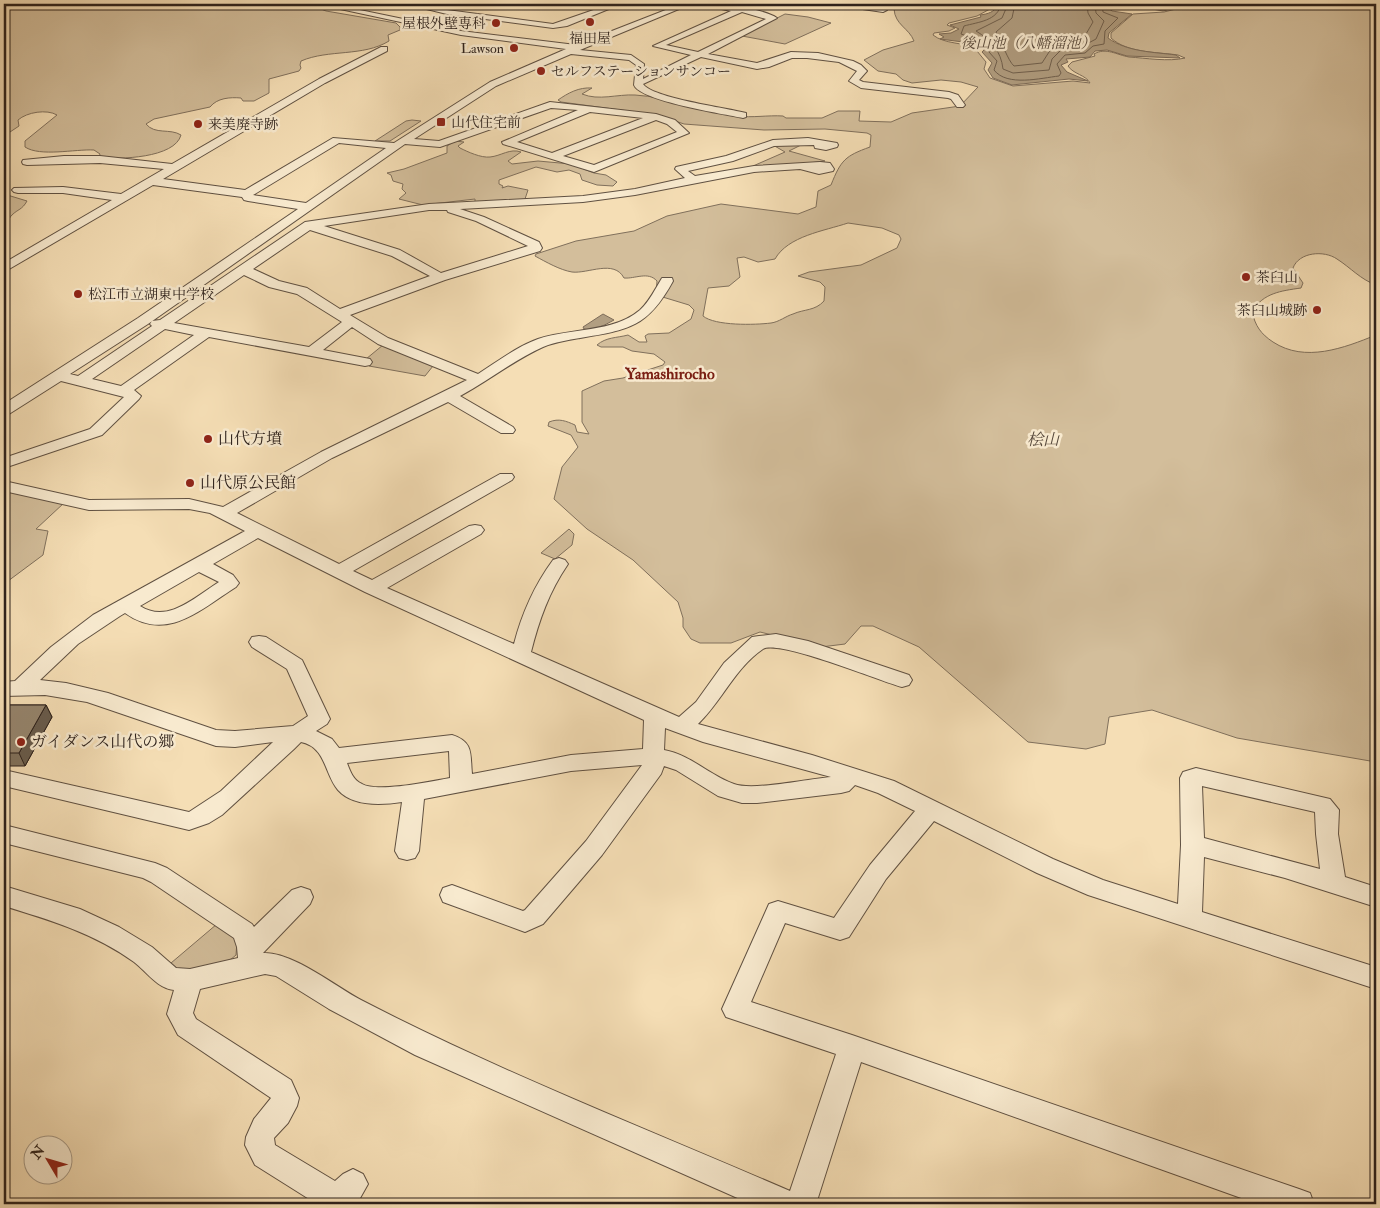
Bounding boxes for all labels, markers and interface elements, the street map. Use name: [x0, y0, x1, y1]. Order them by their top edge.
place label: 屋根外壁専科: [402, 15, 486, 32]
marker: 福田屋: [584, 16, 596, 28]
marker: 屋根外壁専科: [490, 17, 502, 29]
place label: 福田屋: [569, 30, 611, 47]
water label: 後山池（八幡溜池）: [960, 34, 1096, 53]
place label: Lawson: [461, 40, 504, 57]
marker: Lawson: [508, 42, 520, 54]
place label: セルフステーションサンコー: [551, 63, 731, 80]
marker: セルフステーションサンコー: [535, 65, 547, 77]
place label: 山代住宅前: [451, 114, 521, 131]
place label: 来美廃寺跡: [208, 116, 278, 133]
marker: 山代住宅前: [435, 116, 447, 128]
marker: 来美廃寺跡: [192, 118, 204, 130]
place label: 茶臼山: [1256, 269, 1298, 286]
marker: 茶臼山: [1240, 271, 1252, 283]
place label: 松江市立湖東中学校: [88, 286, 214, 303]
marker: 松江市立湖東中学校: [72, 288, 84, 300]
place label: 茶臼山城跡: [1237, 302, 1307, 319]
marker: 茶臼山城跡: [1311, 304, 1323, 316]
district label: Yamashirocho: [624, 364, 715, 384]
place label: 山代方墳: [218, 429, 282, 449]
park label: 桧山: [1027, 430, 1061, 450]
marker: 山代方墳: [202, 433, 214, 445]
place label: 山代原公民館: [200, 473, 296, 493]
marker: 山代原公民館: [184, 477, 196, 489]
place label: ガイダンス山代の郷: [31, 732, 174, 752]
marker: ガイダンス山代の郷: [15, 736, 27, 748]
north arrow: [22, 1136, 72, 1186]
text: N: [27, 1142, 49, 1163]

